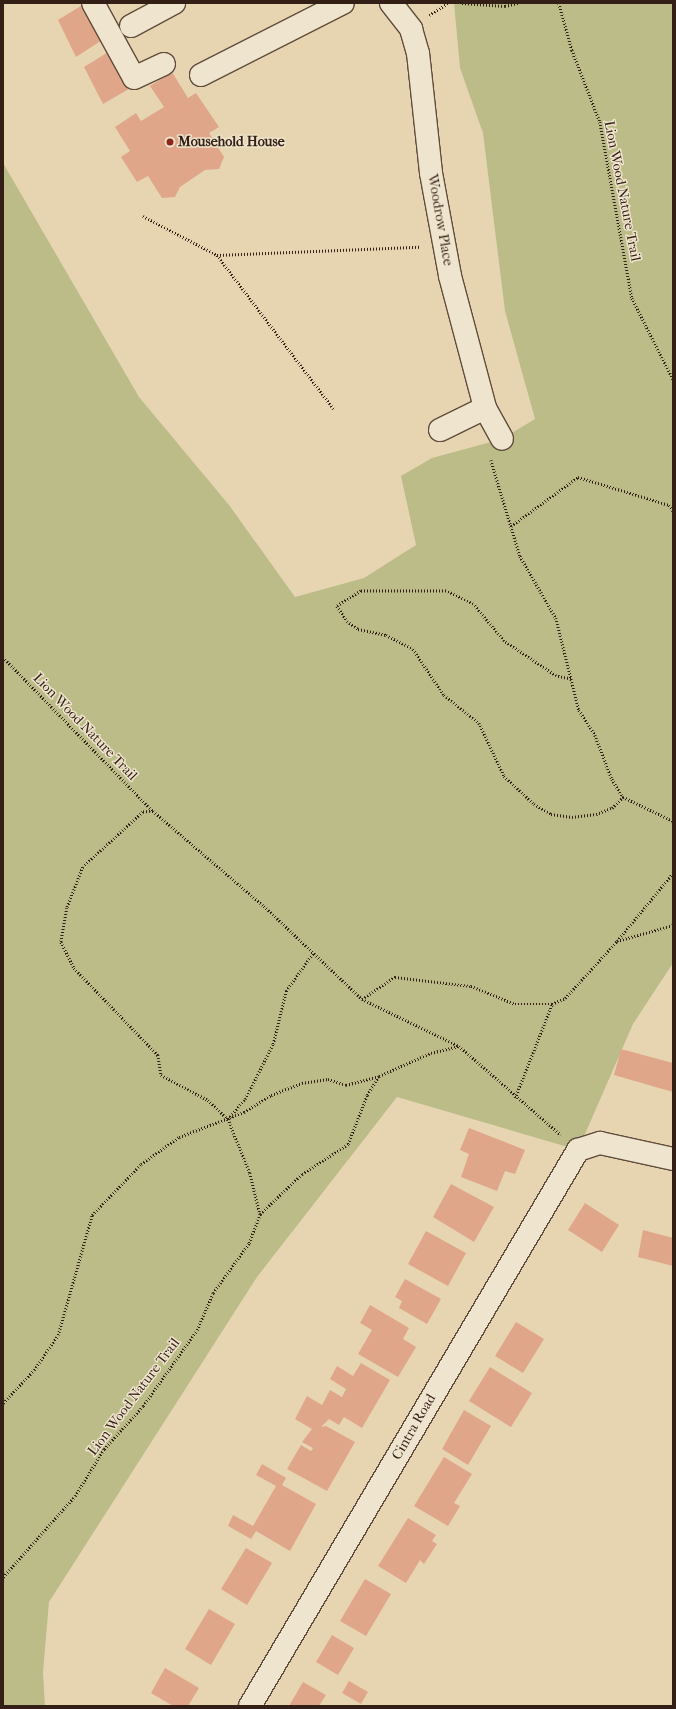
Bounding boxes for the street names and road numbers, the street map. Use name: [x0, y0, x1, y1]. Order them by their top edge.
street label: Lion Wood Nature Trail: [600, 119, 644, 263]
street label: Woodrow Place: [424, 173, 456, 267]
street label: Lion Wood Nature Trail: [29, 670, 141, 784]
street label: Lion Wood Nature Trail: [84, 1335, 184, 1459]
street label: Cintra Road: [388, 1391, 440, 1463]

